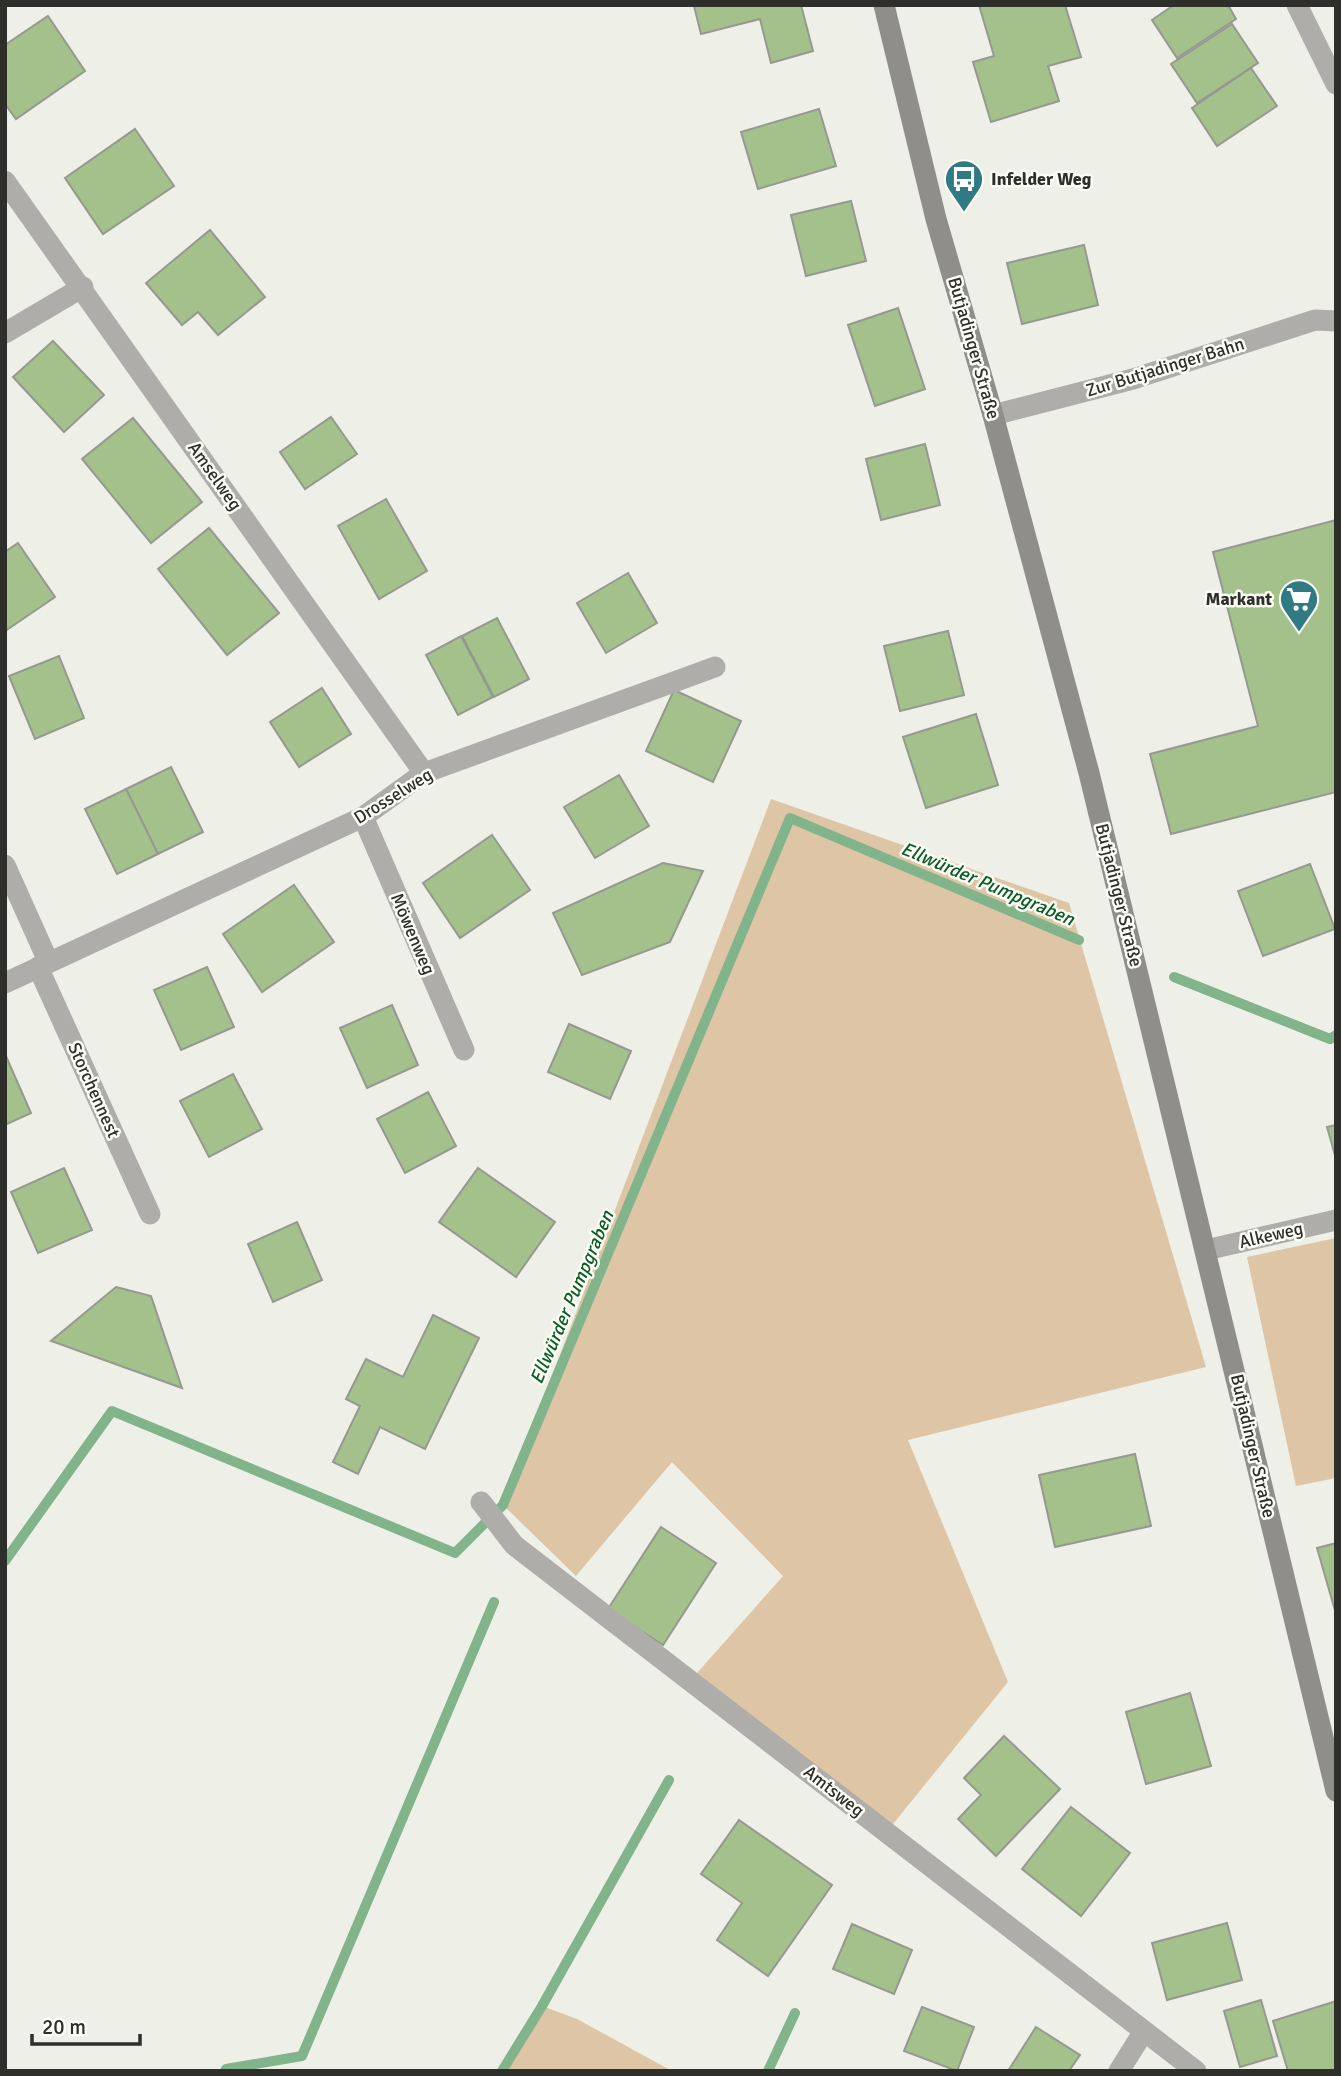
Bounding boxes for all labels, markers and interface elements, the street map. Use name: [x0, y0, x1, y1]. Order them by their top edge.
bus stop icon: Infelder Weg: [943, 158, 985, 213]
place label: Infelder Weg: [991, 168, 1092, 190]
street label: Butjadinger Straße: [943, 274, 1005, 422]
street label: Zur Butjadinger Bahn: [1083, 332, 1247, 402]
street label: Amselweg: [183, 437, 247, 515]
supermarket icon: Markant: [1278, 578, 1320, 633]
place label: Markant: [1205, 588, 1272, 610]
street label: Drosselweg: [350, 763, 436, 829]
street label: Butjadinger Straße: [1091, 821, 1147, 969]
water label: Ellwürder Pumpgraben: [897, 837, 1078, 932]
street label: Möwenweg: [386, 890, 440, 978]
street label: Storchennest: [63, 1039, 125, 1141]
water label: Ellwürder Pumpgraben: [525, 1207, 620, 1388]
street label: Alkeweg: [1237, 1217, 1305, 1253]
street label: Butjadinger Straße: [1226, 1372, 1280, 1520]
street label: Amtsweg: [799, 1761, 869, 1821]
scale bar: [32, 2002, 140, 2046]
text: 20 m: [42, 2014, 86, 2040]

